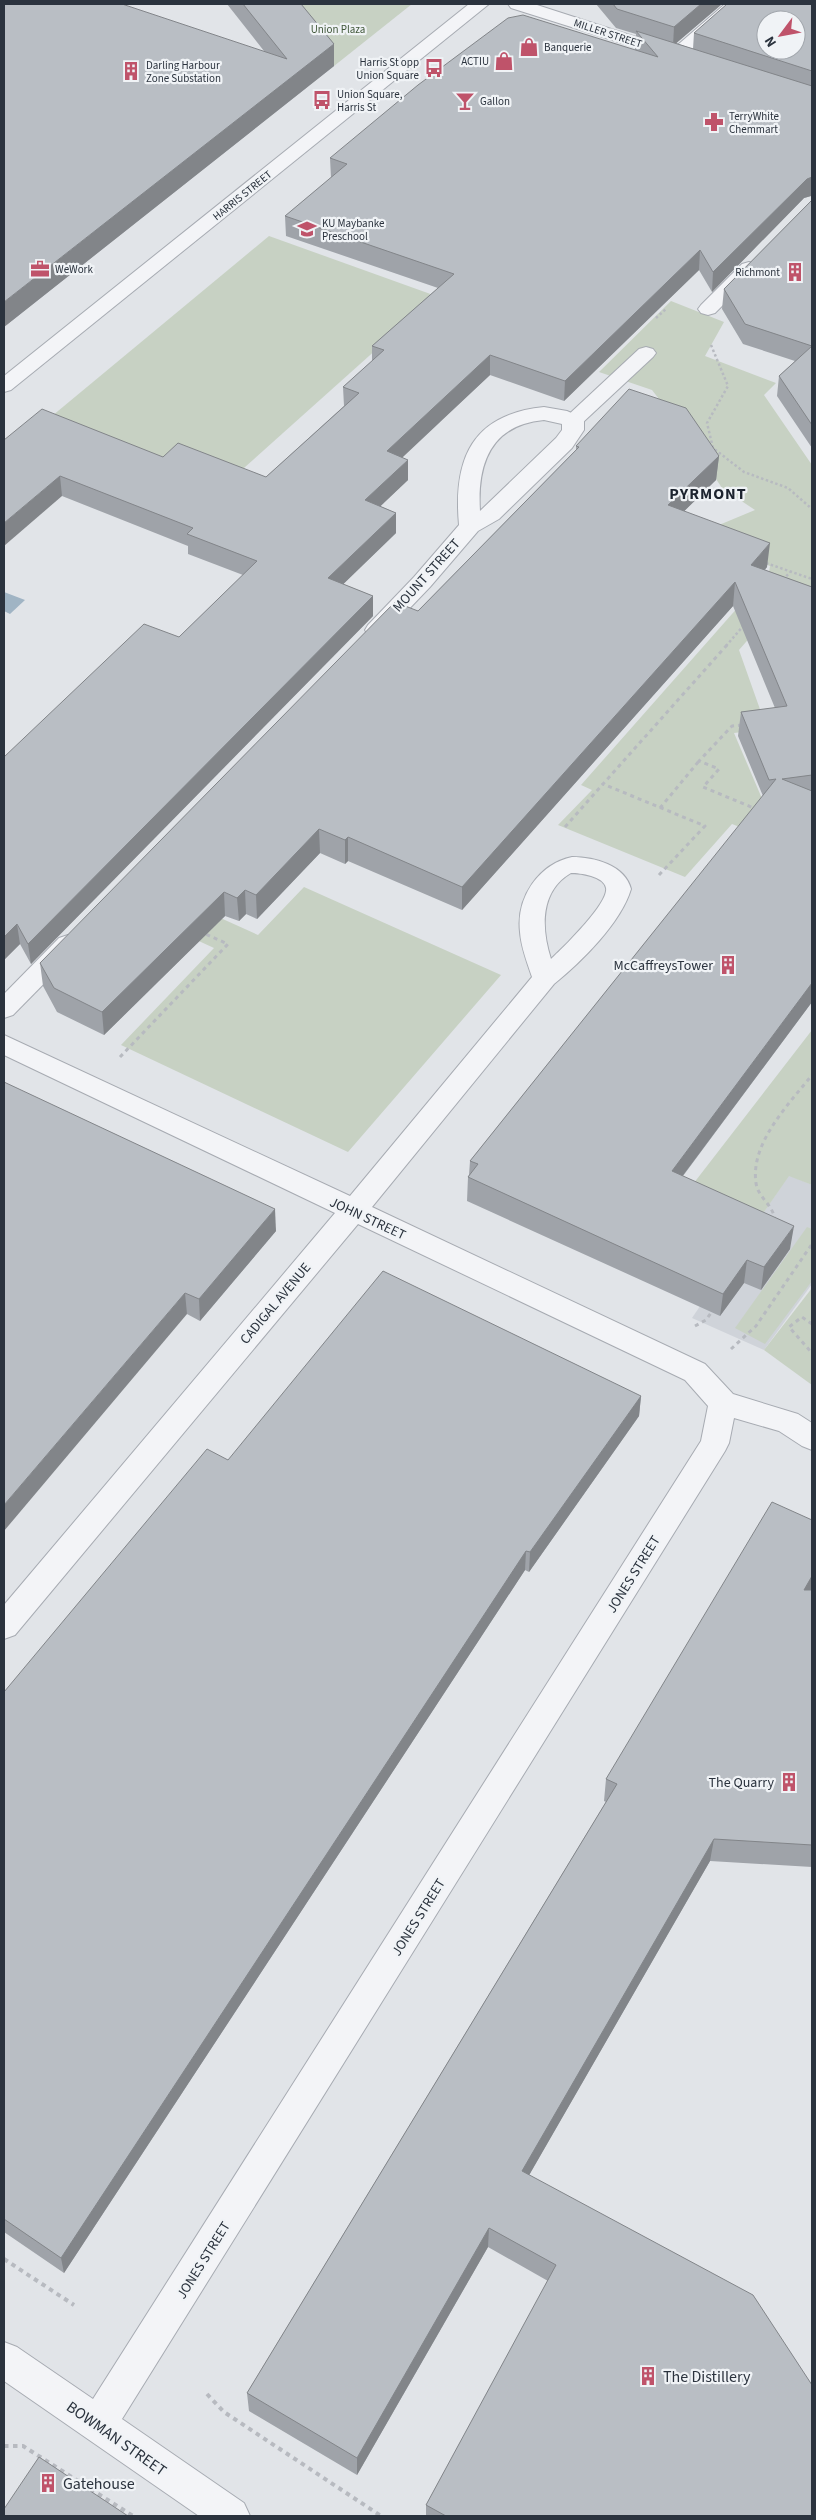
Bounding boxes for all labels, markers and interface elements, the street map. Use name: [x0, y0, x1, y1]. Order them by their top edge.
north arrow: [756, 10, 806, 60]
street label: MILLER STREET: [572, 15, 644, 52]
park label: Union Plaza: [311, 22, 365, 37]
text: N: [760, 32, 782, 51]
shop icon: Banquerie: [518, 36, 540, 58]
place label: Banquerie: [544, 40, 592, 55]
shop icon: ACTIU: [493, 50, 515, 72]
place label: ACTIU: [461, 54, 489, 69]
place label: Harris St opp Union Square: [356, 55, 420, 83]
bus stop icon: Harris St opp Union Square: [423, 57, 445, 79]
place label: Darling Harbour Zone Substation: [146, 58, 221, 86]
building icon: Darling Harbour Zone Substation: [120, 60, 142, 82]
place label: Union Square, Harris St: [337, 87, 403, 115]
bus stop icon: Union Square, Harris St: [311, 89, 333, 111]
bar icon: Gallon: [454, 90, 476, 112]
place label: Gallon: [480, 94, 510, 109]
place label: TerryWhite Chemmart: [729, 109, 780, 137]
pharmacy icon: TerryWhite Chemmart: [703, 111, 725, 133]
street label: HARRIS STREET: [210, 167, 275, 224]
place label: KU Maybanke Preschool: [322, 216, 385, 244]
school or university icon: KU Maybanke Preschool: [296, 218, 318, 240]
office icon: WeWork: [29, 258, 51, 280]
building icon: Richmont: [784, 261, 806, 283]
place label: WeWork: [55, 262, 93, 277]
place label: Richmont: [735, 265, 780, 280]
district label: PYRMONT: [669, 483, 747, 505]
street label: MOUNT STREET: [388, 534, 466, 617]
building icon: McCaffreysTower: [717, 954, 739, 976]
place label: McCaffreysTower: [614, 956, 713, 976]
street label: JOHN STREET: [326, 1193, 409, 1245]
street label: CADIGAL AVENUE: [236, 1258, 316, 1349]
street label: JONES STREET: [602, 1532, 666, 1617]
building icon: The Quarry: [778, 1771, 800, 1793]
place label: The Quarry: [709, 1773, 774, 1793]
street label: JONES STREET: [387, 1875, 451, 1960]
street label: JONES STREET: [172, 2218, 236, 2303]
building icon: The Distillery: [637, 2365, 659, 2387]
place label: The Distillery: [663, 2366, 751, 2388]
street label: BOWMAN STREET: [62, 2396, 171, 2482]
building icon: Gatehouse: [37, 2472, 59, 2494]
place label: Gatehouse: [63, 2473, 135, 2495]

